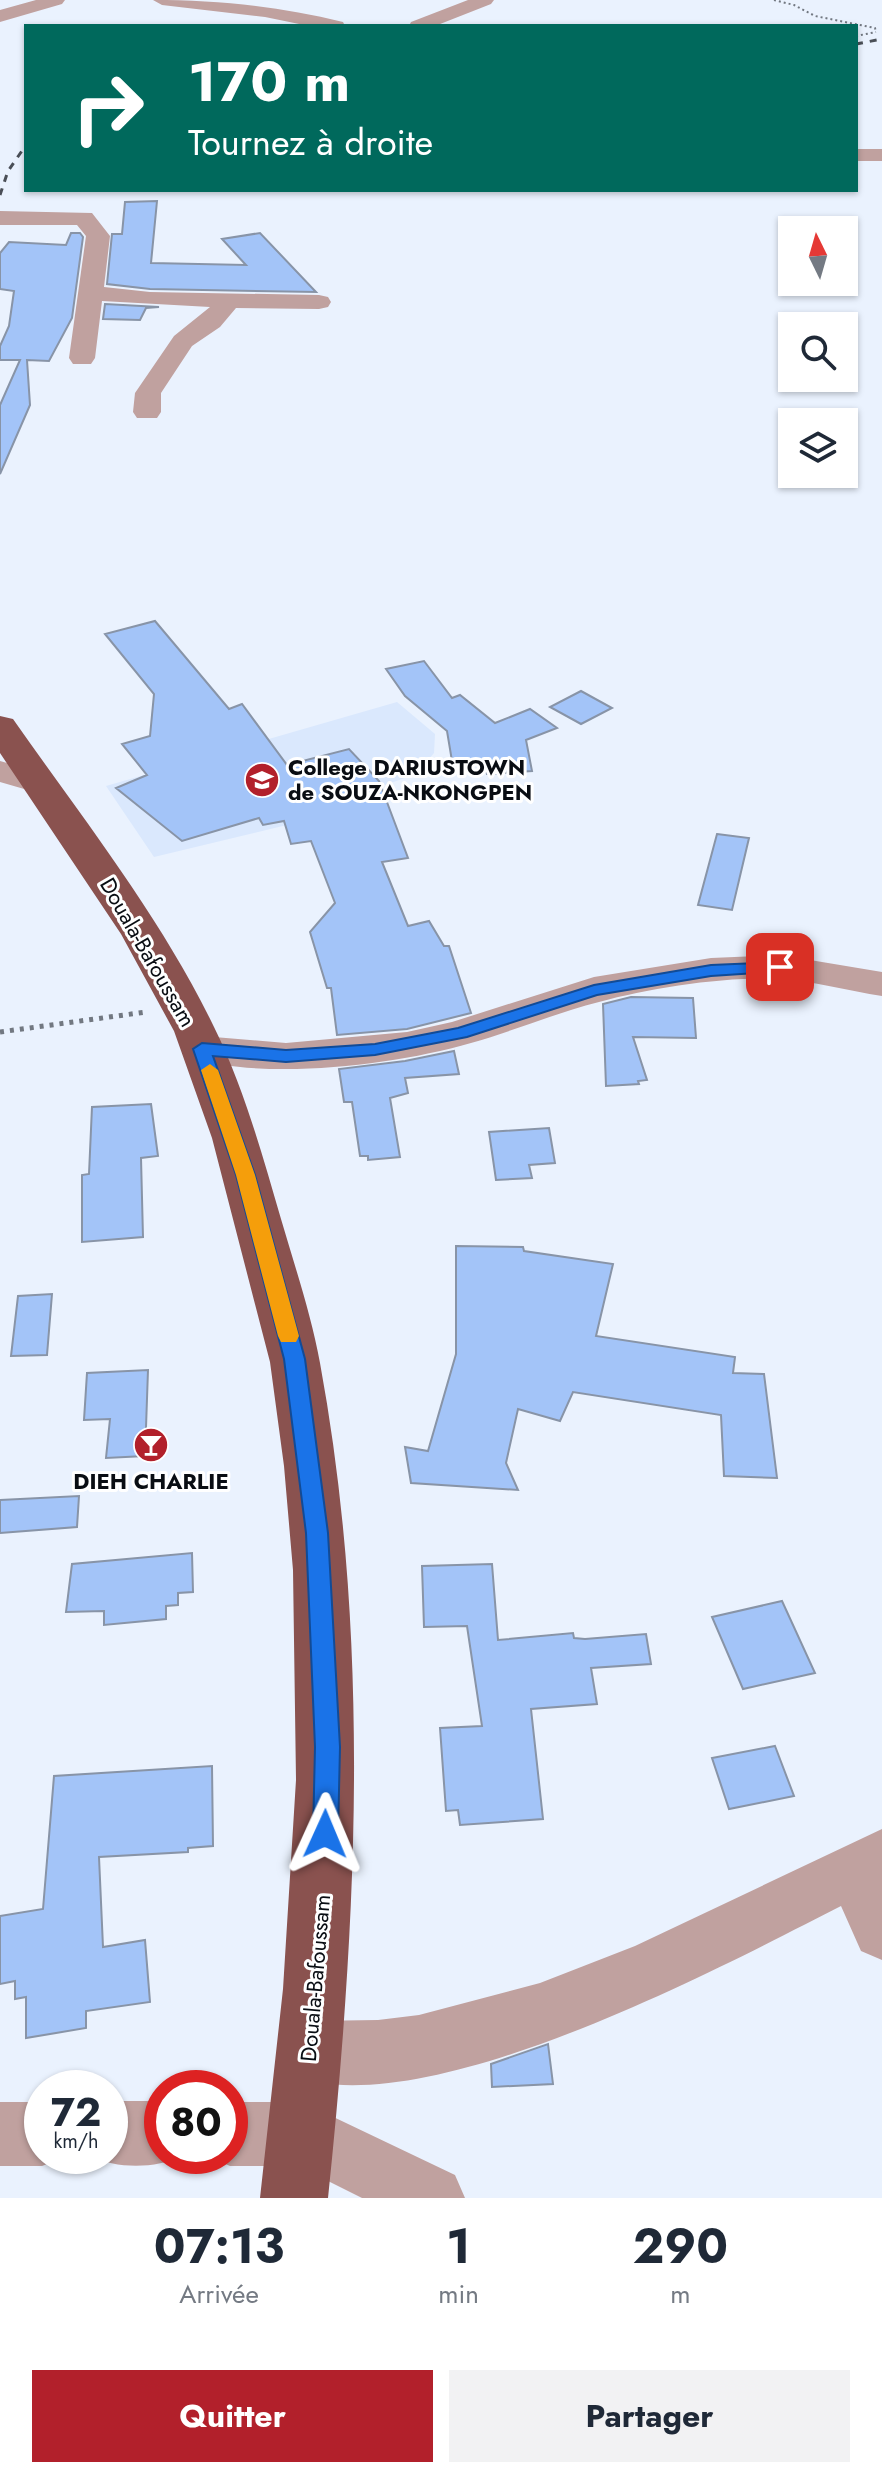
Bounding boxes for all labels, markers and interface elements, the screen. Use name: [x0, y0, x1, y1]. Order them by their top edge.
text: 170 m: [188, 41, 350, 122]
icon: right: [56, 56, 160, 160]
text: Tournez à droite: [188, 116, 433, 168]
north arrow: [778, 216, 858, 296]
map controls: [778, 216, 858, 488]
button: search: [778, 312, 858, 392]
button: layers: [778, 408, 858, 488]
place label: College DARIUSTOWN de SOUZA-NKONGPEN: [288, 751, 532, 808]
school or university icon: College DARIUSTOWN de SOUZA-NKONGPEN: [243, 761, 281, 799]
street label: Douala-Bafoussam: [92, 871, 204, 1033]
pin: [746, 933, 814, 1001]
icon: arrive: [758, 945, 802, 989]
bar icon: DIEH CHARLIE: [132, 1426, 170, 1464]
place label: DIEH CHARLIE: [73, 1465, 229, 1497]
position arrow: [283, 1792, 367, 1876]
street label: Douala-Bafoussam: [292, 1893, 338, 2063]
speed limit sign: 80: [144, 2070, 248, 2174]
text: 72: [51, 2083, 101, 2141]
text: km/h: [53, 2127, 99, 2156]
text: 07:13: [154, 2212, 284, 2281]
text: 1: [446, 2212, 471, 2281]
text: 290: [633, 2212, 728, 2281]
text: Arrivée: [179, 2275, 259, 2313]
text: min: [438, 2275, 479, 2313]
text: m: [670, 2275, 691, 2313]
button: Quitter: [32, 2370, 433, 2462]
button: Partager: [449, 2370, 850, 2462]

